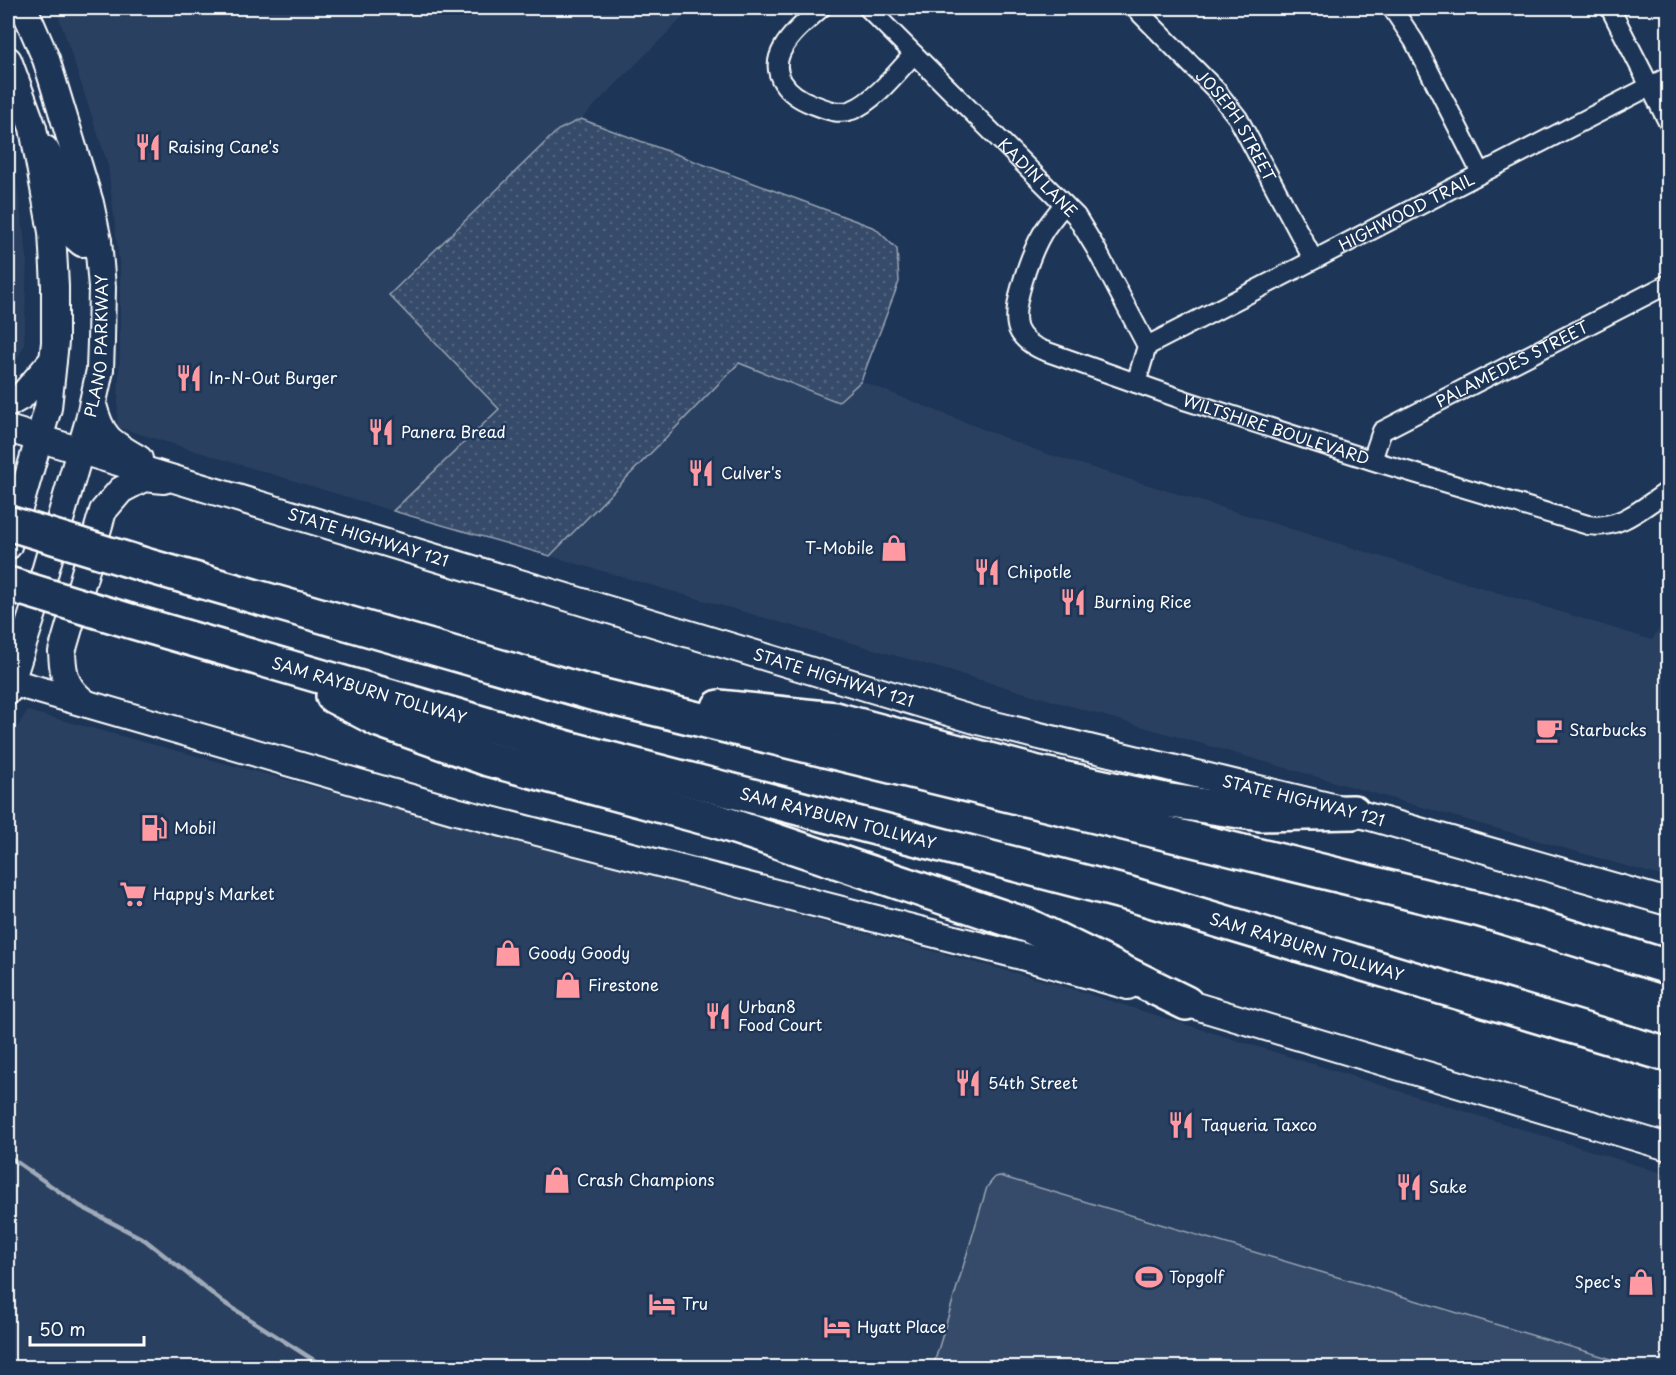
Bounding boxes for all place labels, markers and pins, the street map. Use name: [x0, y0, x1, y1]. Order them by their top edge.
restaurant icon: Raising Cane's: [133, 132, 163, 162]
place label: Raising Cane's: [168, 134, 279, 158]
restaurant icon: In-N-Out Burger: [174, 363, 204, 393]
place label: In-N-Out Burger: [209, 365, 338, 389]
restaurant icon: Panera Bread: [366, 417, 396, 447]
place label: Panera Bread: [401, 419, 506, 443]
restaurant icon: Culver's: [686, 458, 716, 488]
place label: Culver's: [721, 460, 782, 484]
shop icon: T-Mobile: [879, 533, 909, 563]
place label: T-Mobile: [805, 535, 874, 559]
restaurant icon: Chipotle: [972, 557, 1002, 587]
place label: Chipotle: [1007, 559, 1072, 583]
restaurant icon: Burning Rice: [1058, 587, 1088, 617]
place label: Burning Rice: [1093, 589, 1191, 613]
cafe icon: Starbucks: [1534, 715, 1564, 745]
place label: Starbucks: [1569, 717, 1647, 741]
fuel station icon: Mobil: [139, 813, 169, 843]
place label: Mobil: [174, 815, 216, 839]
supermarket icon: Happy's Market: [118, 879, 148, 909]
place label: Happy's Market: [153, 881, 275, 905]
shop icon: Goody Goody: [493, 938, 523, 968]
place label: Goody Goody: [528, 940, 630, 964]
shop icon: Firestone: [553, 970, 583, 1000]
place label: Firestone: [588, 972, 659, 996]
place label: Urban8 Food Court: [738, 994, 823, 1036]
restaurant icon: Urban8 Food Court: [703, 1001, 733, 1031]
restaurant icon: 54th Street: [953, 1068, 983, 1098]
place label: 54th Street: [988, 1070, 1078, 1094]
restaurant icon: Taqueria Taxco: [1166, 1110, 1196, 1140]
place label: Taqueria Taxco: [1201, 1112, 1317, 1136]
shop icon: Crash Champions: [542, 1165, 572, 1195]
place label: Crash Champions: [577, 1167, 715, 1191]
restaurant icon: Sake: [1394, 1172, 1424, 1202]
place label: Sake: [1429, 1174, 1467, 1198]
sports icon: Topgolf: [1134, 1262, 1164, 1292]
place label: Topgolf: [1169, 1264, 1226, 1288]
shop icon: Spec's: [1626, 1267, 1656, 1297]
place label: Spec's: [1574, 1269, 1621, 1293]
hotel icon: Tru: [647, 1289, 677, 1319]
place label: Tru: [682, 1291, 708, 1315]
hotel icon: Hyatt Place: [822, 1312, 852, 1342]
place label: Hyatt Place: [857, 1314, 946, 1338]

